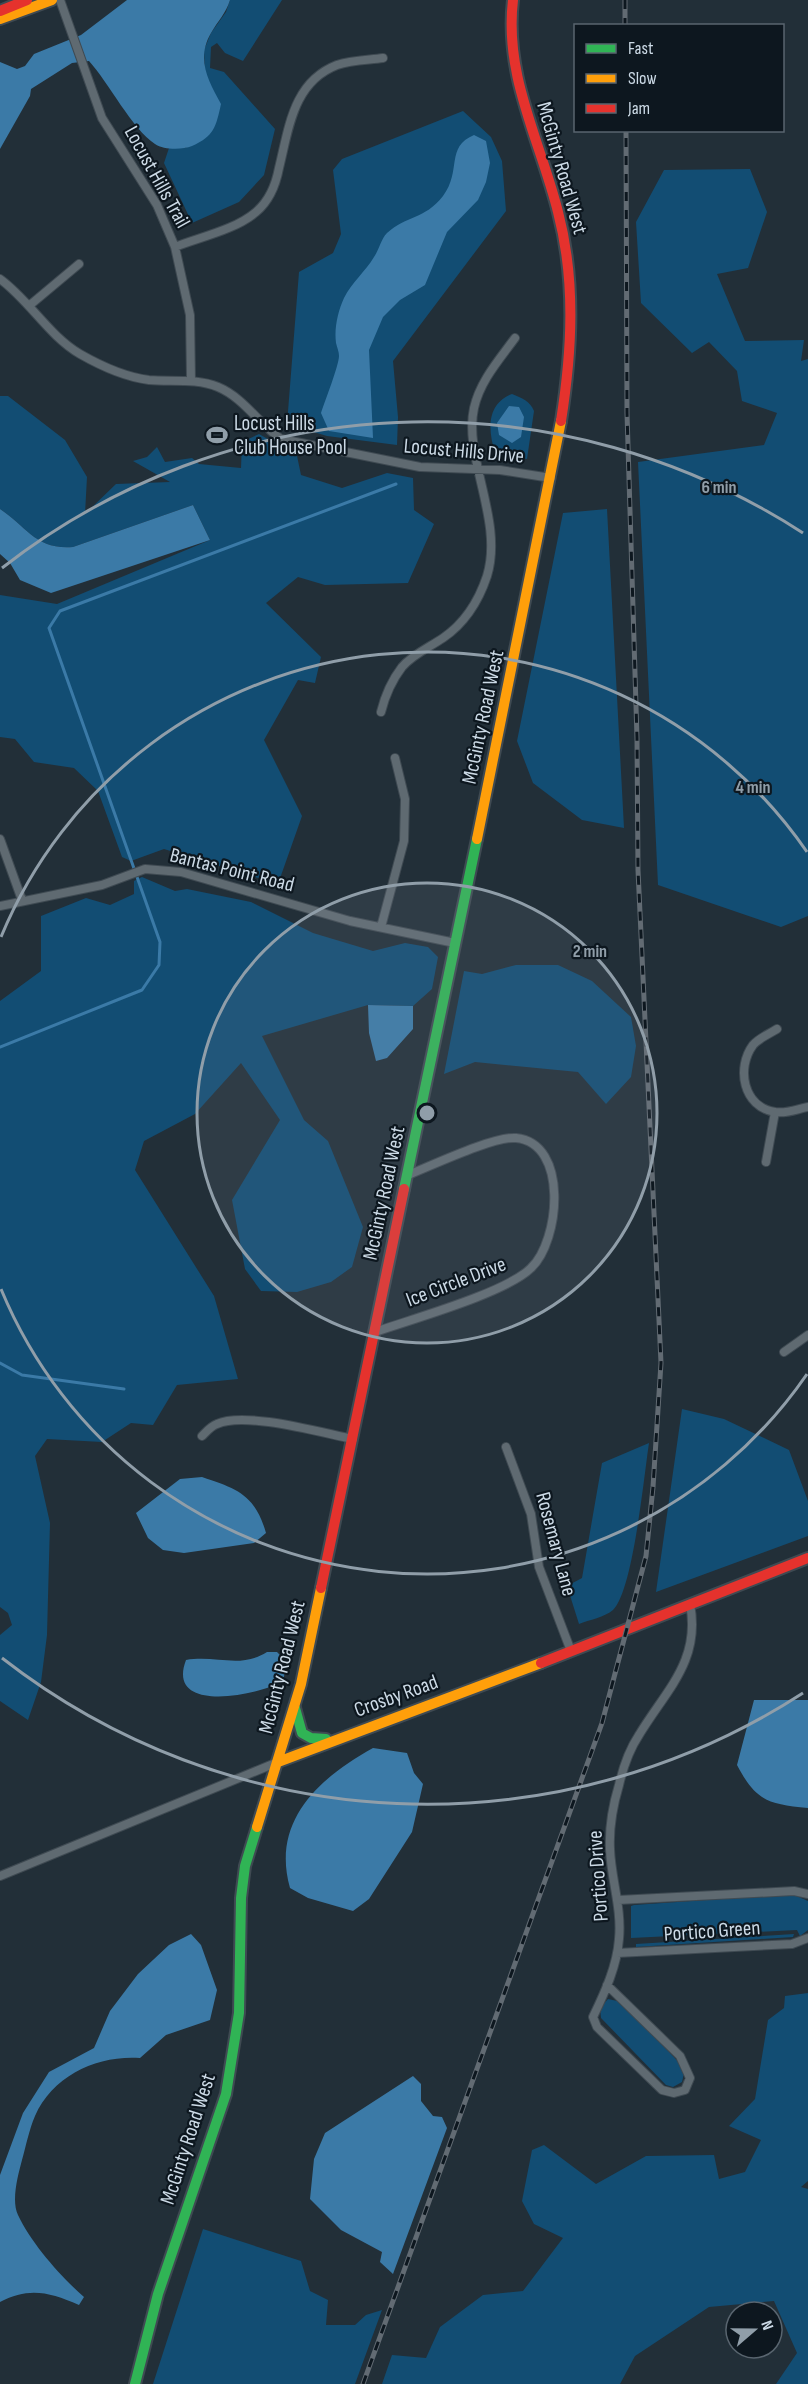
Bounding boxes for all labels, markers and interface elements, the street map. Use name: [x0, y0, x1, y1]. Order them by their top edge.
legend: [574, 24, 784, 132]
text: Fast: [628, 38, 654, 59]
text: Slow: [628, 68, 657, 89]
text: Jam: [627, 98, 650, 119]
street label: McGinty Road West: [531, 99, 593, 237]
street label: Locust Hills Trail: [119, 122, 195, 232]
place label: Locust Hills Club House Pool: [234, 411, 347, 460]
sports icon: Locust Hills Club House Pool: [205, 423, 229, 447]
street label: Locust Hills Drive: [403, 433, 525, 469]
text: 6 min: [702, 477, 736, 498]
street label: McGinty Road West: [457, 648, 509, 786]
text: 4 min: [736, 777, 770, 798]
street label: Bantas Point Road: [167, 842, 297, 898]
text: 2 min: [573, 941, 607, 962]
centre of rings: [417, 1103, 437, 1123]
street label: McGinty Road West: [358, 1124, 410, 1262]
street label: Ice Circle Drive: [403, 1252, 509, 1312]
street label: Rosemary Lane: [530, 1489, 582, 1599]
street label: McGinty Road West: [253, 1598, 311, 1736]
street label: Crosby Road: [351, 1669, 441, 1723]
street label: Portico Drive: [582, 1830, 614, 1922]
street label: Portico Green: [663, 1915, 761, 1947]
street label: McGinty Road West: [155, 2070, 221, 2208]
north arrow: [724, 2300, 784, 2360]
text: N: [756, 2318, 777, 2333]

